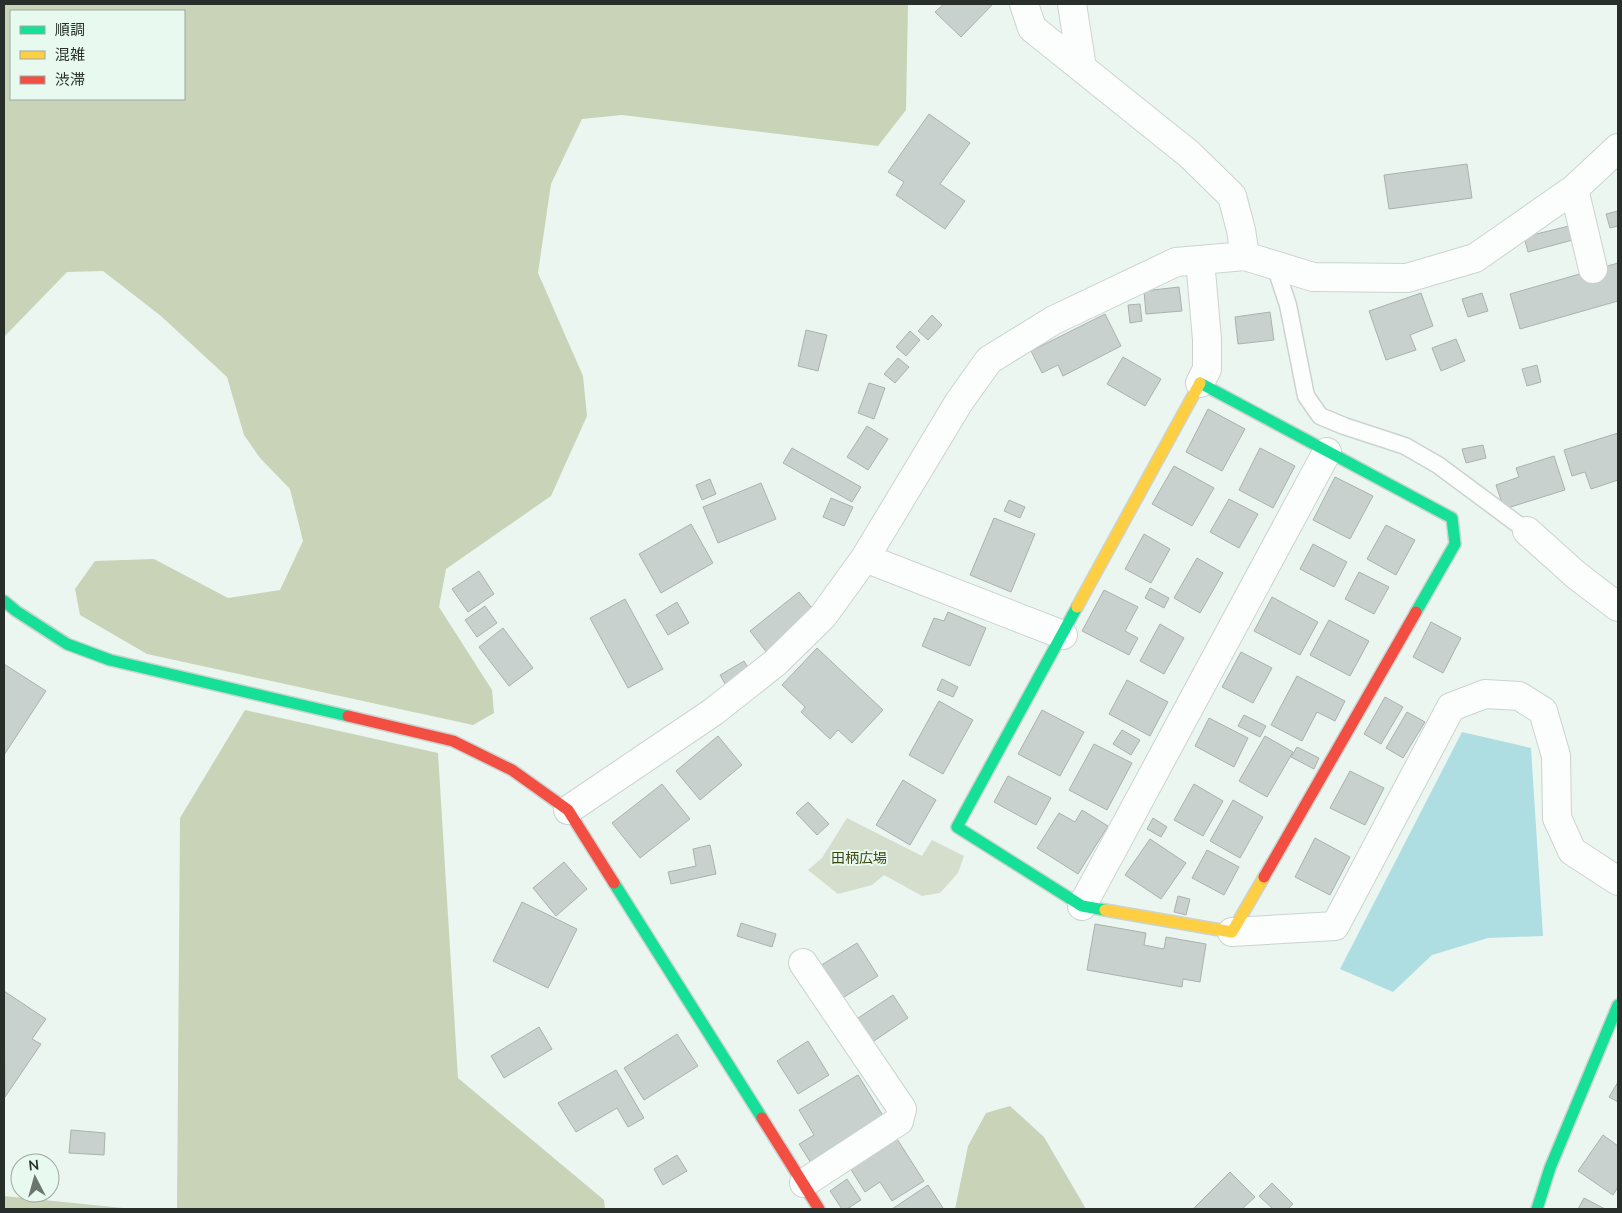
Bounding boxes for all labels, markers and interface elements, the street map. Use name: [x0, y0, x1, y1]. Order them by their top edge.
legend: [10, 10, 185, 100]
text: 順調: [55, 20, 85, 39]
text: 混雑: [55, 45, 85, 64]
text: 渋滞: [55, 70, 85, 89]
park label: 田柄広場: [831, 849, 887, 867]
north arrow: [10, 1153, 60, 1203]
text: N: [27, 1156, 40, 1175]

